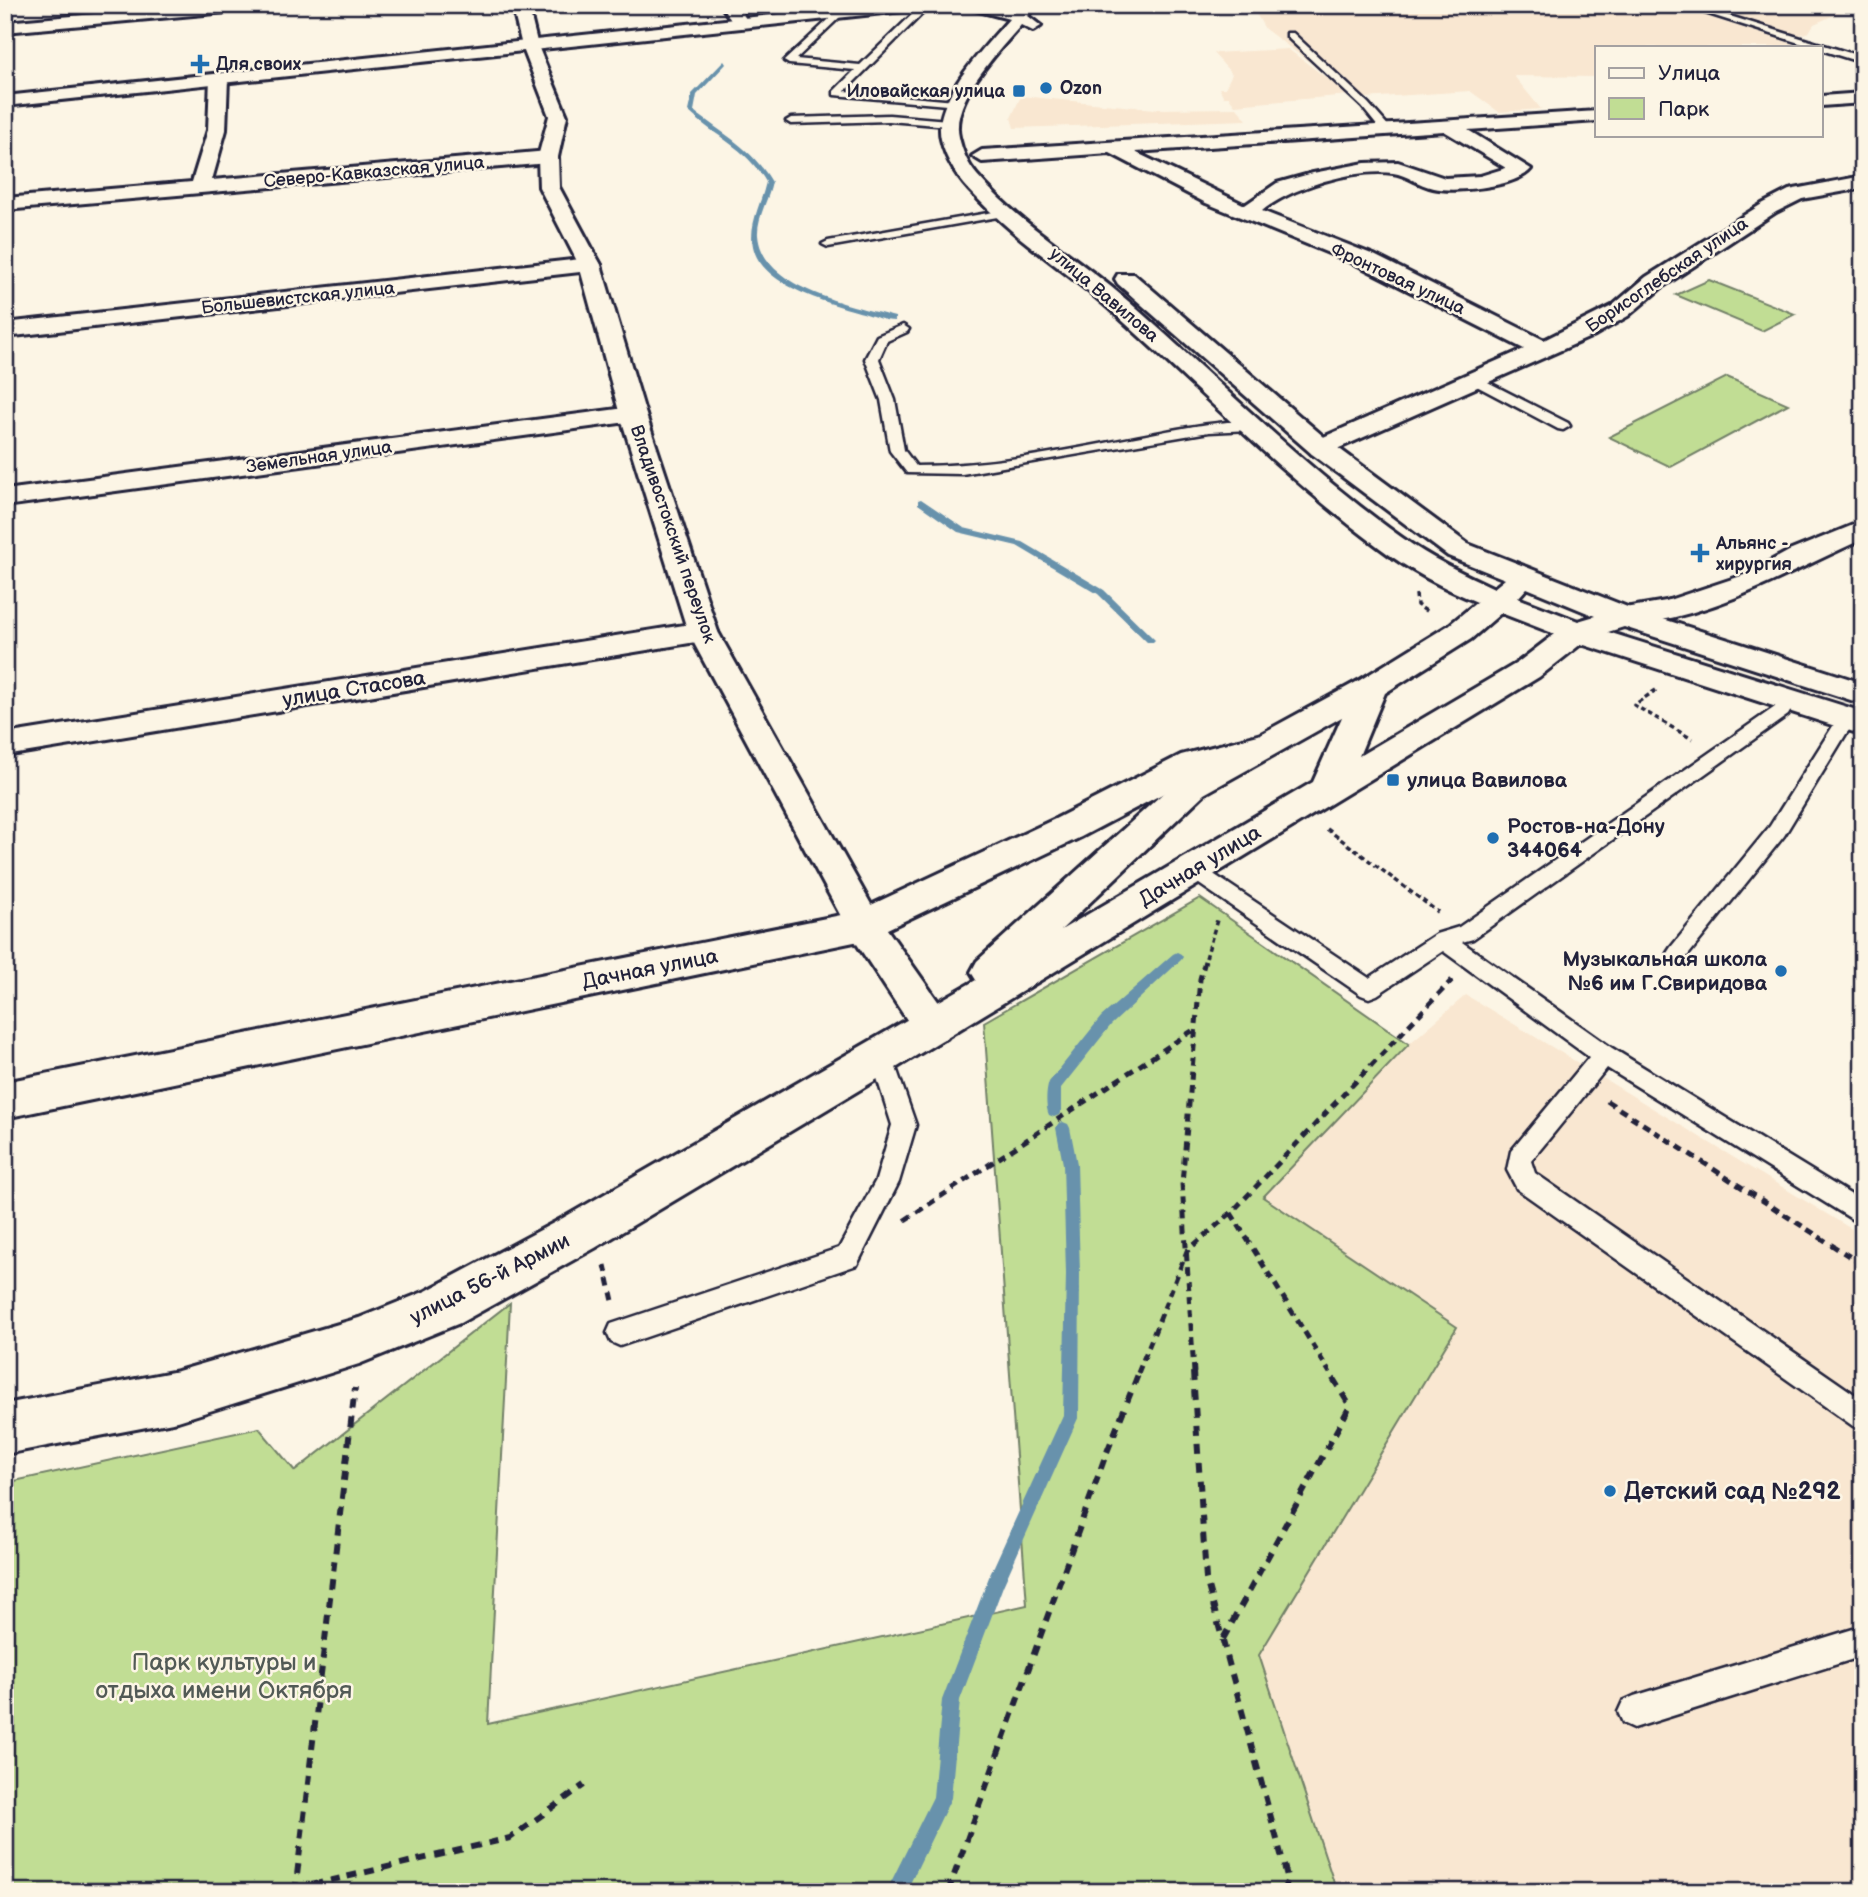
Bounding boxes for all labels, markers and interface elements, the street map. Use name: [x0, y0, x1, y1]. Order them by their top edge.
legend: [1595, 46, 1822, 136]
marker: Для своих: [190, 54, 210, 74]
place label: Для своих: [216, 54, 302, 75]
text: Улица: [1658, 61, 1721, 86]
place label: Ozon: [1060, 78, 1102, 99]
marker: Ozon: [1038, 80, 1054, 96]
place label: Иловайская улица: [846, 81, 1006, 102]
marker: Иловайская улица: [1011, 83, 1027, 99]
text: Парк: [1658, 97, 1709, 122]
street label: Северо-Кавказская улица: [263, 152, 486, 192]
street label: Борисоглебская улица: [1582, 213, 1752, 337]
street label: Фронтовая улица: [1328, 239, 1469, 319]
street label: улица Вавилова: [1045, 243, 1163, 347]
street label: Большевистская улица: [200, 277, 396, 319]
street label: Владивостокский переулок: [626, 422, 720, 646]
street label: Земельная улица: [245, 436, 394, 478]
place label: Альянс - хирургия: [1715, 533, 1792, 575]
marker: Альянс - хирургия: [1690, 543, 1710, 563]
street label: улица Стасова: [281, 665, 428, 713]
place label: улица Вавилова: [1407, 768, 1568, 793]
marker: улица Вавилова: [1385, 772, 1401, 788]
place label: Ростов-на-Дону 344064: [1507, 814, 1665, 863]
street label: Дачная улица: [1134, 819, 1266, 912]
marker: Ростов-на-Дону 344064: [1485, 830, 1501, 846]
street label: Дачная улица: [580, 943, 721, 994]
place label: Музыкальная школа №6 им Г.Свиридова: [1563, 947, 1768, 996]
marker: Музыкальная школа №6 им Г.Свиридова: [1773, 963, 1789, 979]
street label: улица 56-й Армии: [406, 1228, 574, 1330]
place label: Детский сад №292: [1624, 1477, 1841, 1506]
marker: Детский сад №292: [1602, 1483, 1618, 1499]
park label: Парк культуры и отдыха имени Октября: [96, 1648, 352, 1705]

